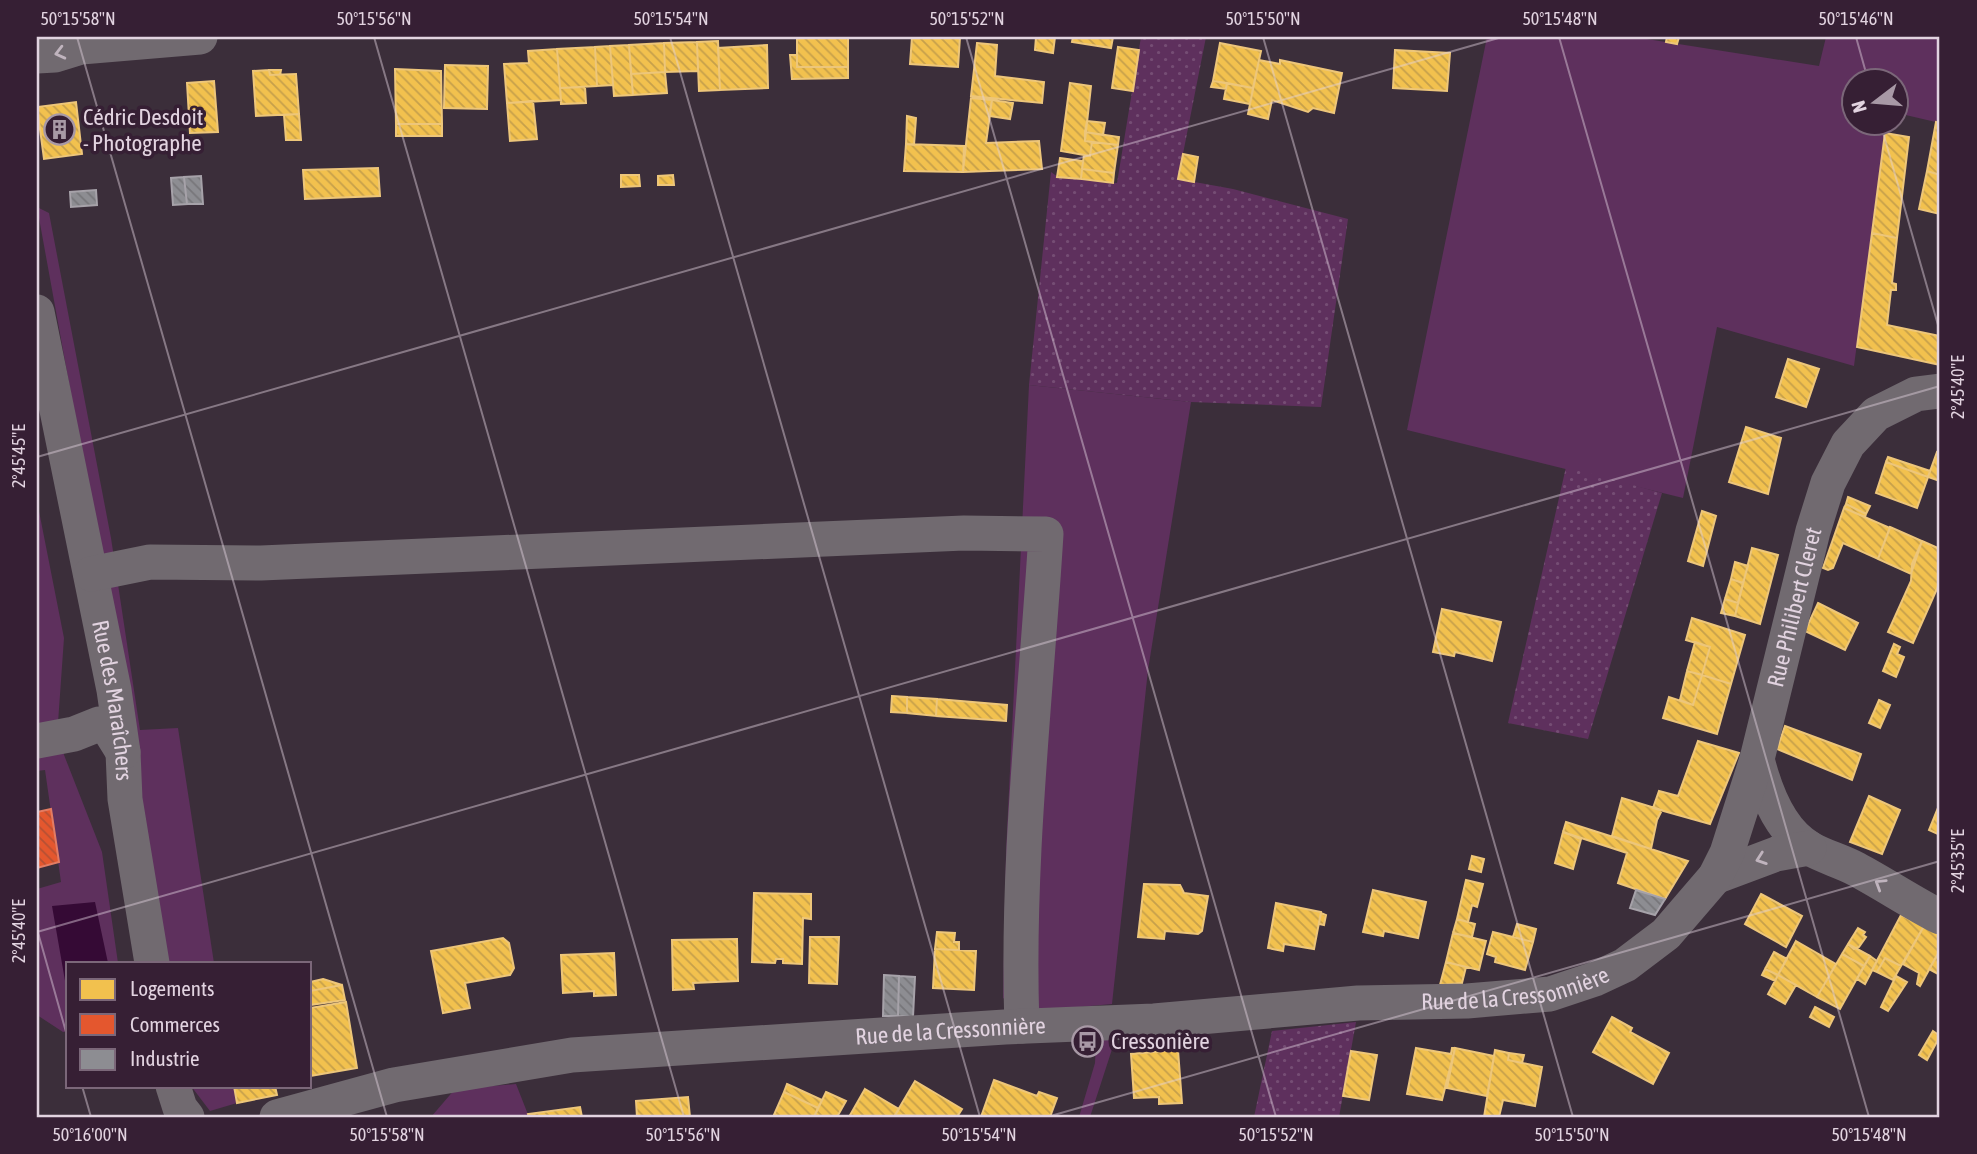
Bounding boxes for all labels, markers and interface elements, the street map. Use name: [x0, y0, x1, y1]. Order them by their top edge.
text: 50°15'58"N: [40, 8, 116, 29]
text: 50°15'56"N: [336, 8, 412, 29]
text: 50°15'54"N: [633, 8, 709, 29]
text: 50°15'52"N: [929, 8, 1005, 29]
text: 50°15'50"N: [1225, 8, 1301, 29]
text: 50°15'48"N: [1522, 8, 1598, 29]
text: 50°15'46"N: [1818, 8, 1894, 29]
one-way arrow: [54, 45, 66, 59]
north arrow: [1840, 66, 1910, 136]
text: N: [1847, 98, 1871, 115]
place label: Cédric Desdoit - Photographe: [83, 104, 203, 156]
building icon: Cédric Desdoit - Photographe: [43, 113, 77, 147]
text: 2°45'40"E: [1947, 355, 1968, 419]
text: 2°45'45"E: [8, 424, 29, 488]
street label: Rue Philibert Cleret: [1762, 524, 1826, 690]
street label: Rue des Maraîchers: [87, 618, 137, 781]
text: 2°45'35"E: [1947, 829, 1968, 893]
one-way arrow: [1755, 851, 1768, 865]
one-way arrow: [1875, 880, 1888, 893]
text: 2°45'40"E: [8, 899, 29, 963]
street label: Rue de la Cressonnière: [1421, 961, 1613, 1015]
legend: [66, 962, 312, 1088]
text: Logements: [130, 976, 214, 1000]
text: Commerces: [130, 1012, 220, 1036]
street label: Rue de la Cressonnière: [854, 1012, 1046, 1050]
bus stop icon: Cressonière: [1071, 1024, 1105, 1058]
place label: Cressonière: [1111, 1028, 1210, 1054]
text: Industrie: [130, 1046, 200, 1070]
text: 50°16'00"N: [52, 1124, 128, 1145]
text: 50°15'58"N: [349, 1124, 425, 1145]
text: 50°15'56"N: [645, 1124, 721, 1145]
text: 50°15'54"N: [941, 1124, 1017, 1145]
text: 50°15'52"N: [1238, 1124, 1314, 1145]
text: 50°15'50"N: [1534, 1124, 1610, 1145]
text: 50°15'48"N: [1831, 1124, 1907, 1145]

